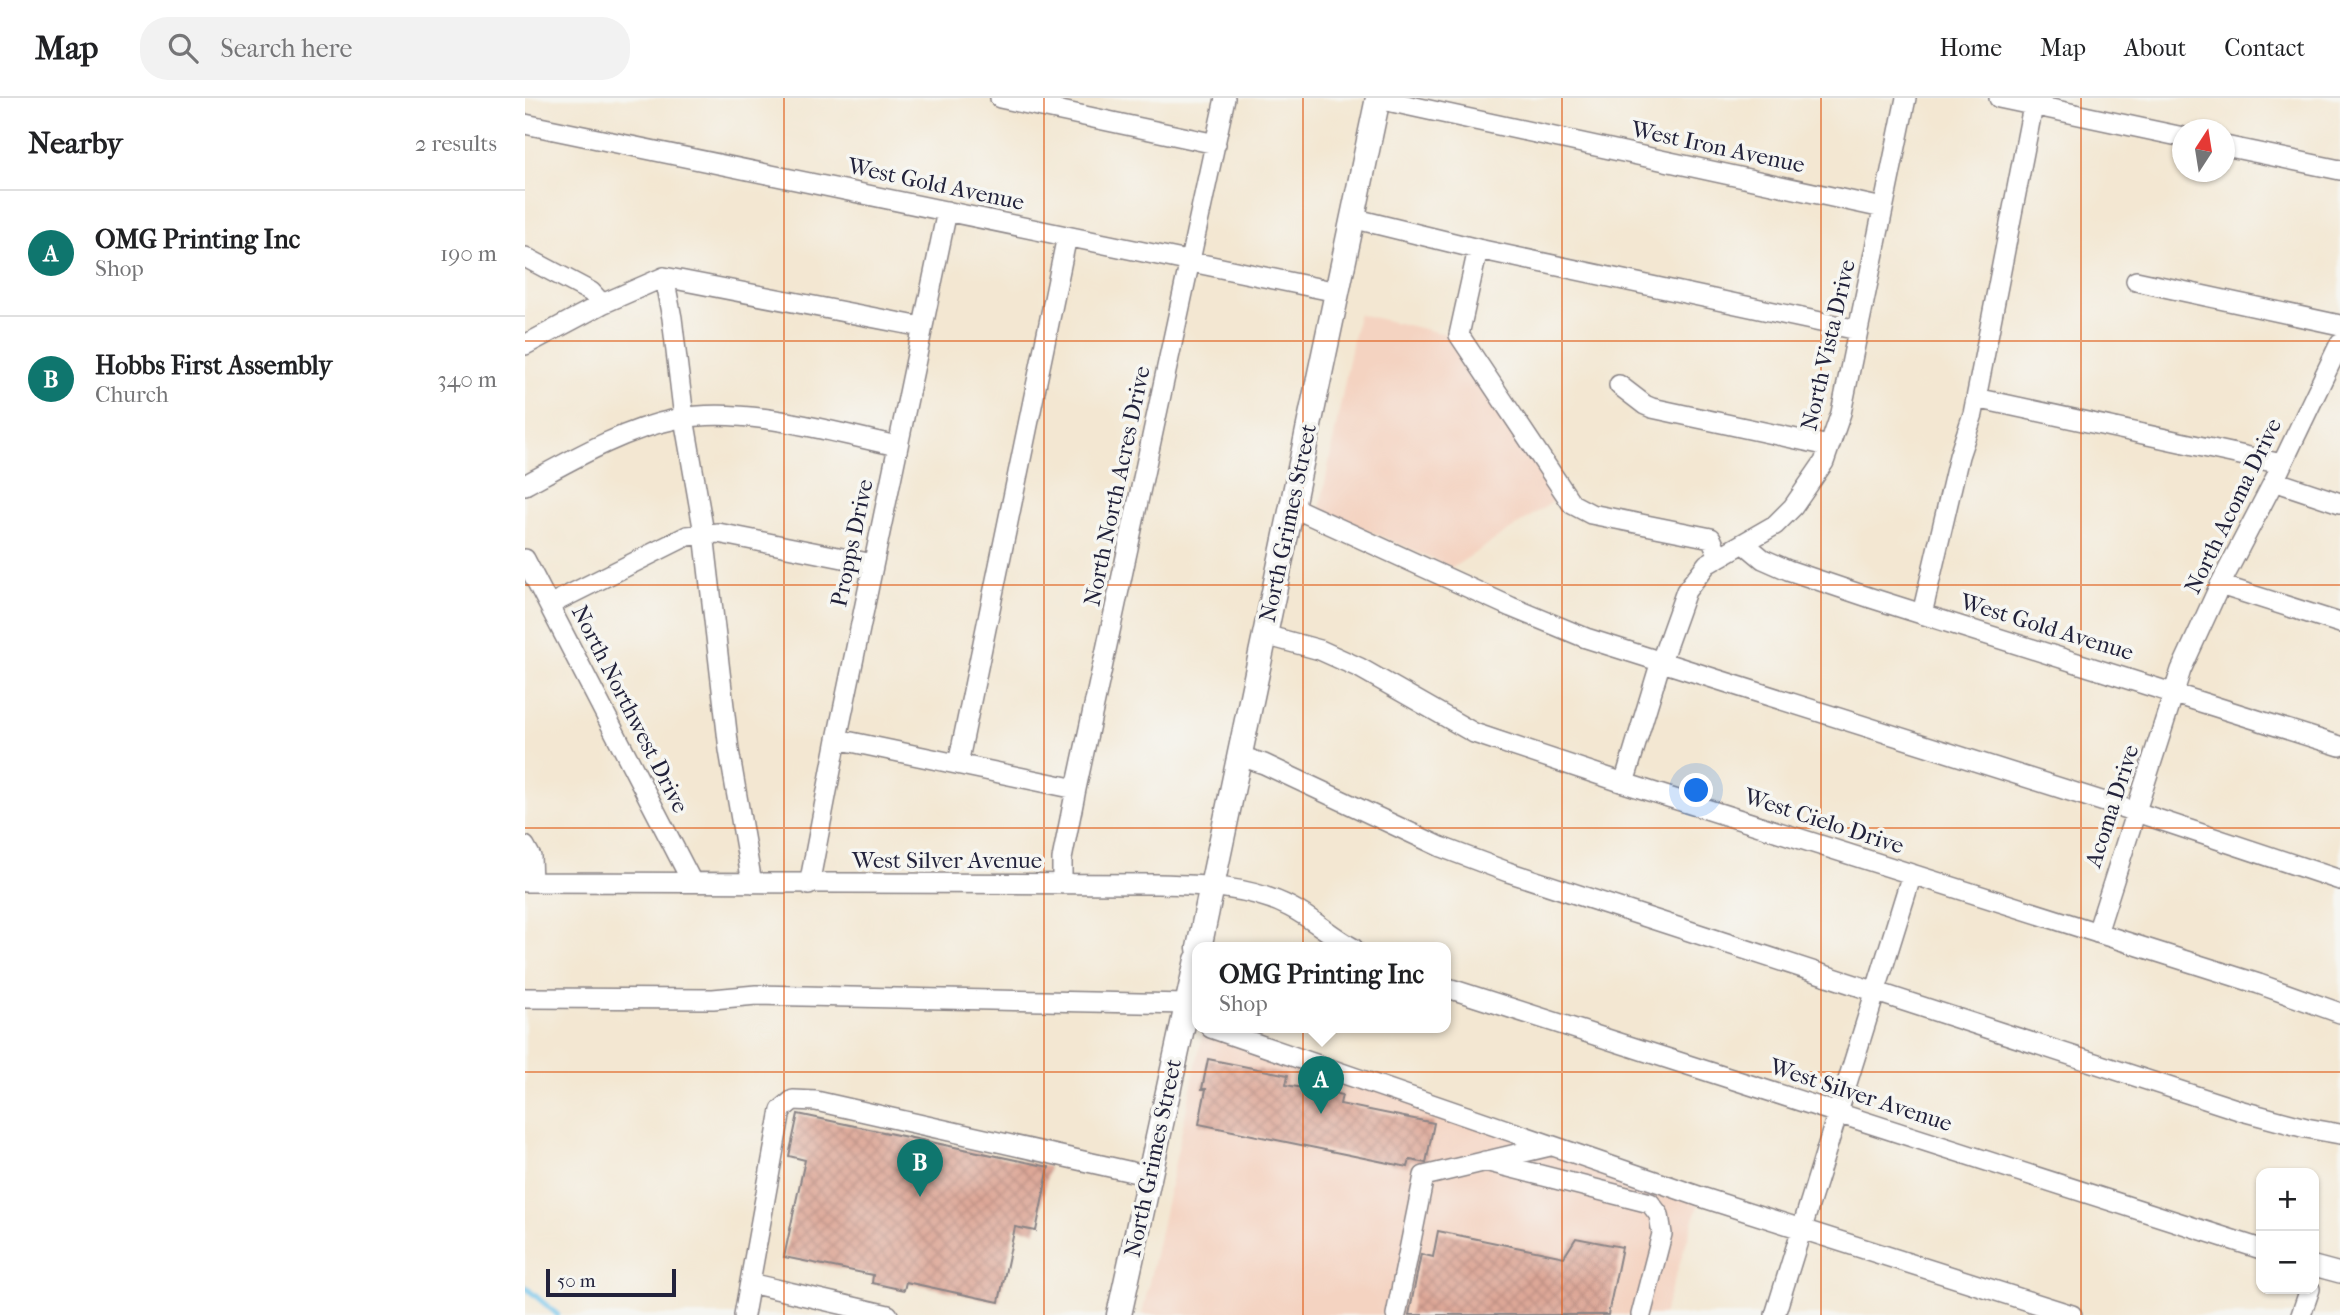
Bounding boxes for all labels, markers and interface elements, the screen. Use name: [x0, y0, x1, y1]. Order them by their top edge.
search box: [140, 17, 630, 80]
text: Map: [35, 29, 98, 68]
icon: search: [164, 29, 202, 67]
text: Search here: [220, 33, 352, 64]
text: Home: [1940, 34, 2002, 62]
text: Map: [2040, 34, 2086, 62]
text: About: [2124, 34, 2186, 62]
text: Contact: [2224, 34, 2305, 62]
street label: West Iron Avenue: [1628, 115, 1807, 179]
north arrow: [2172, 119, 2235, 182]
text: Nearby: [28, 126, 123, 161]
text: 2 results: [415, 130, 497, 157]
street label: West Gold Avenue: [844, 152, 1027, 216]
text: OMG Printing Inc: [95, 224, 300, 255]
text: A: [44, 240, 58, 267]
text: 190 m: [440, 240, 497, 267]
text: Shop: [95, 255, 144, 282]
street label: North Vista Drive: [1795, 257, 1861, 433]
text: Hobbs First Assembly: [95, 350, 332, 381]
street label: North North Acres Drive: [1078, 364, 1156, 608]
text: B: [44, 366, 58, 393]
text: 340 m: [437, 366, 497, 393]
text: Church: [95, 381, 169, 408]
street label: North Acoma Drive: [2179, 414, 2287, 598]
street label: North Grimes Street: [1254, 421, 1322, 625]
street label: Propps Drive: [825, 477, 879, 609]
street label: West Gold Avenue: [1956, 588, 2137, 666]
street label: North Northwest Drive: [566, 601, 694, 817]
street label: Acoma Drive: [2079, 741, 2145, 872]
your location: [1679, 773, 1713, 807]
street label: West Cielo Drive: [1740, 782, 1907, 860]
street label: West Silver Avenue: [851, 847, 1042, 874]
popup: [1192, 942, 1451, 1033]
text: OMG Printing Inc: [1219, 959, 1424, 990]
text: Shop: [1219, 990, 1268, 1017]
street label: West Silver Avenue: [1765, 1052, 1956, 1137]
street label: North Grimes Street: [1119, 1056, 1187, 1260]
pin: A: [1298, 1056, 1344, 1114]
pin: B: [897, 1139, 943, 1197]
map controls: [2256, 1168, 2319, 1294]
button: +: [2256, 1168, 2319, 1231]
button: −: [2256, 1231, 2319, 1294]
scale bar: [546, 1266, 675, 1298]
text: 50 m: [557, 1270, 596, 1292]

